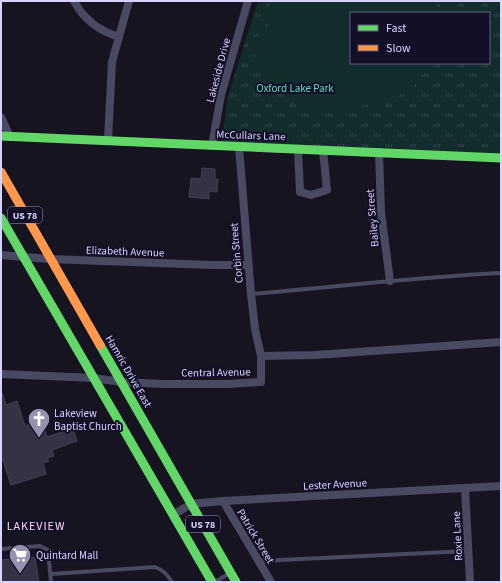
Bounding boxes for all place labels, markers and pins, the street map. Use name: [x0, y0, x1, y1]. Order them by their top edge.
church icon: Lakeview Baptist Church: [26, 406, 52, 439]
place label: Lakeview Baptist Church: [54, 406, 122, 434]
supermarket icon: Quintard Mall: [7, 542, 33, 575]
place label: Quintard Mall: [36, 548, 98, 563]

